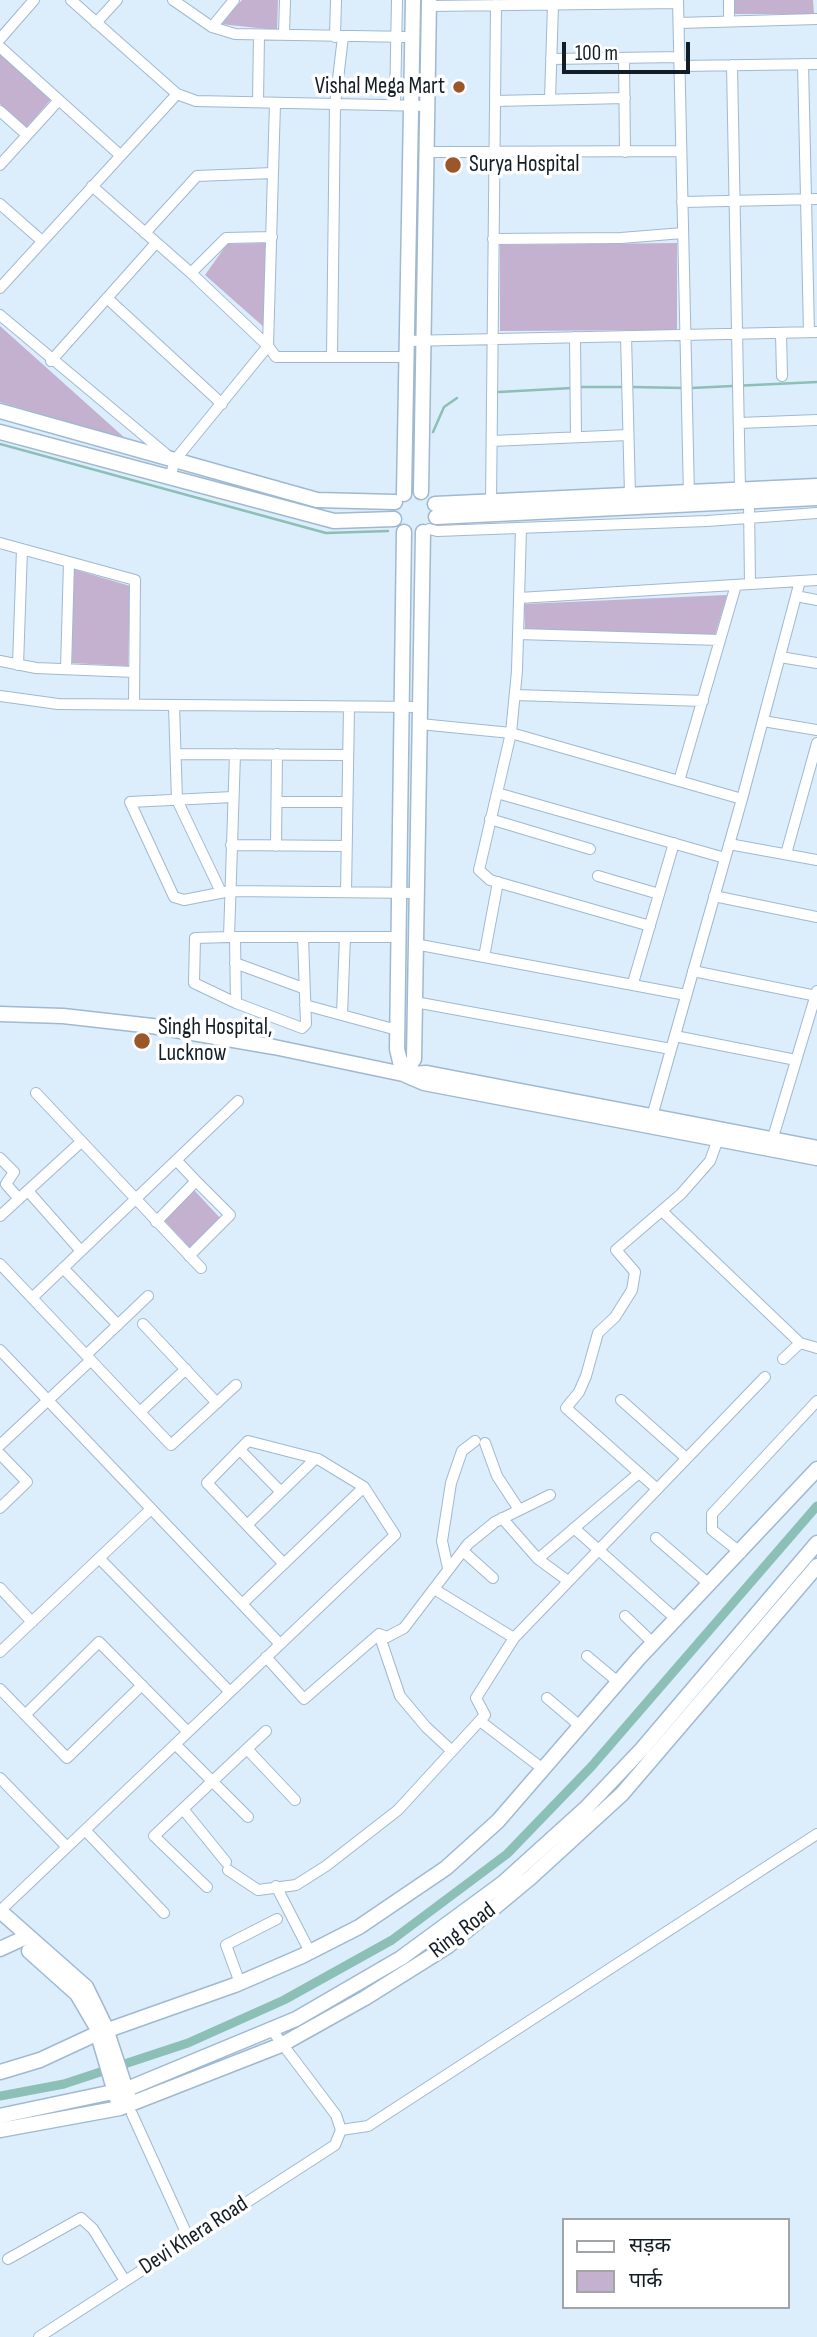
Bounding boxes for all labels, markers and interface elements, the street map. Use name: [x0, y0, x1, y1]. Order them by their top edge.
scale bar: [565, 28, 693, 72]
text: 100 m: [575, 41, 618, 66]
place label: Vishal Mega Mart: [315, 73, 445, 101]
marker: Vishal Mega Mart: [451, 79, 467, 95]
place label: Surya Hospital: [469, 151, 580, 179]
marker: Surya Hospital: [443, 155, 463, 175]
place label: Singh Hospital, Lucknow: [158, 1014, 272, 1068]
marker: Singh Hospital, Lucknow: [132, 1031, 152, 1051]
street label: Ring Road: [424, 1897, 502, 1965]
street label: Devi Khera Road: [135, 2191, 253, 2281]
legend: [562, 2218, 789, 2309]
text: सड़क: [629, 2233, 671, 2258]
text: पार्क: [629, 2268, 663, 2293]

